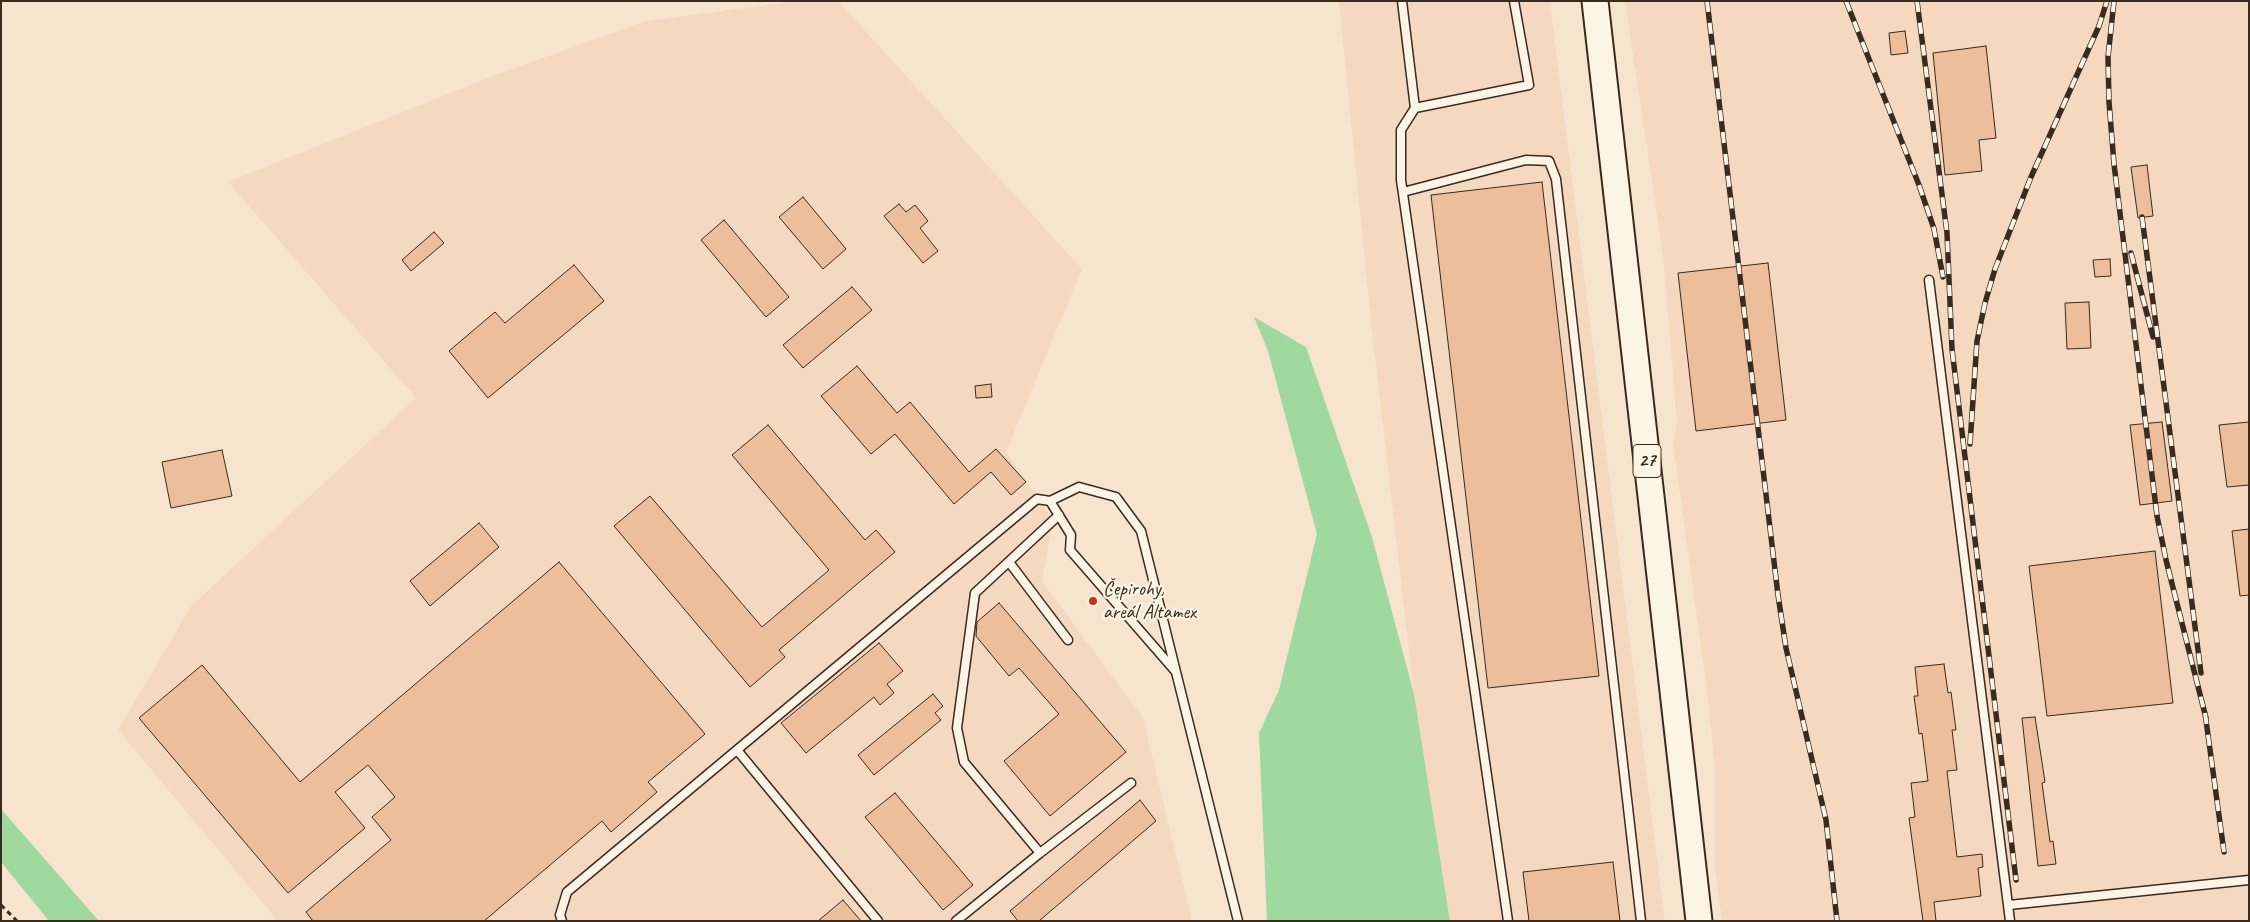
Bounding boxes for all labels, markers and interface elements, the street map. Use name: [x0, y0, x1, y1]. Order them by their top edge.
road number: 27: [1633, 444, 1661, 478]
place label: Čepirohy, areál Altamex: [1103, 578, 1196, 625]
marker: Čepirohy, areál Altamex: [1087, 595, 1099, 607]

